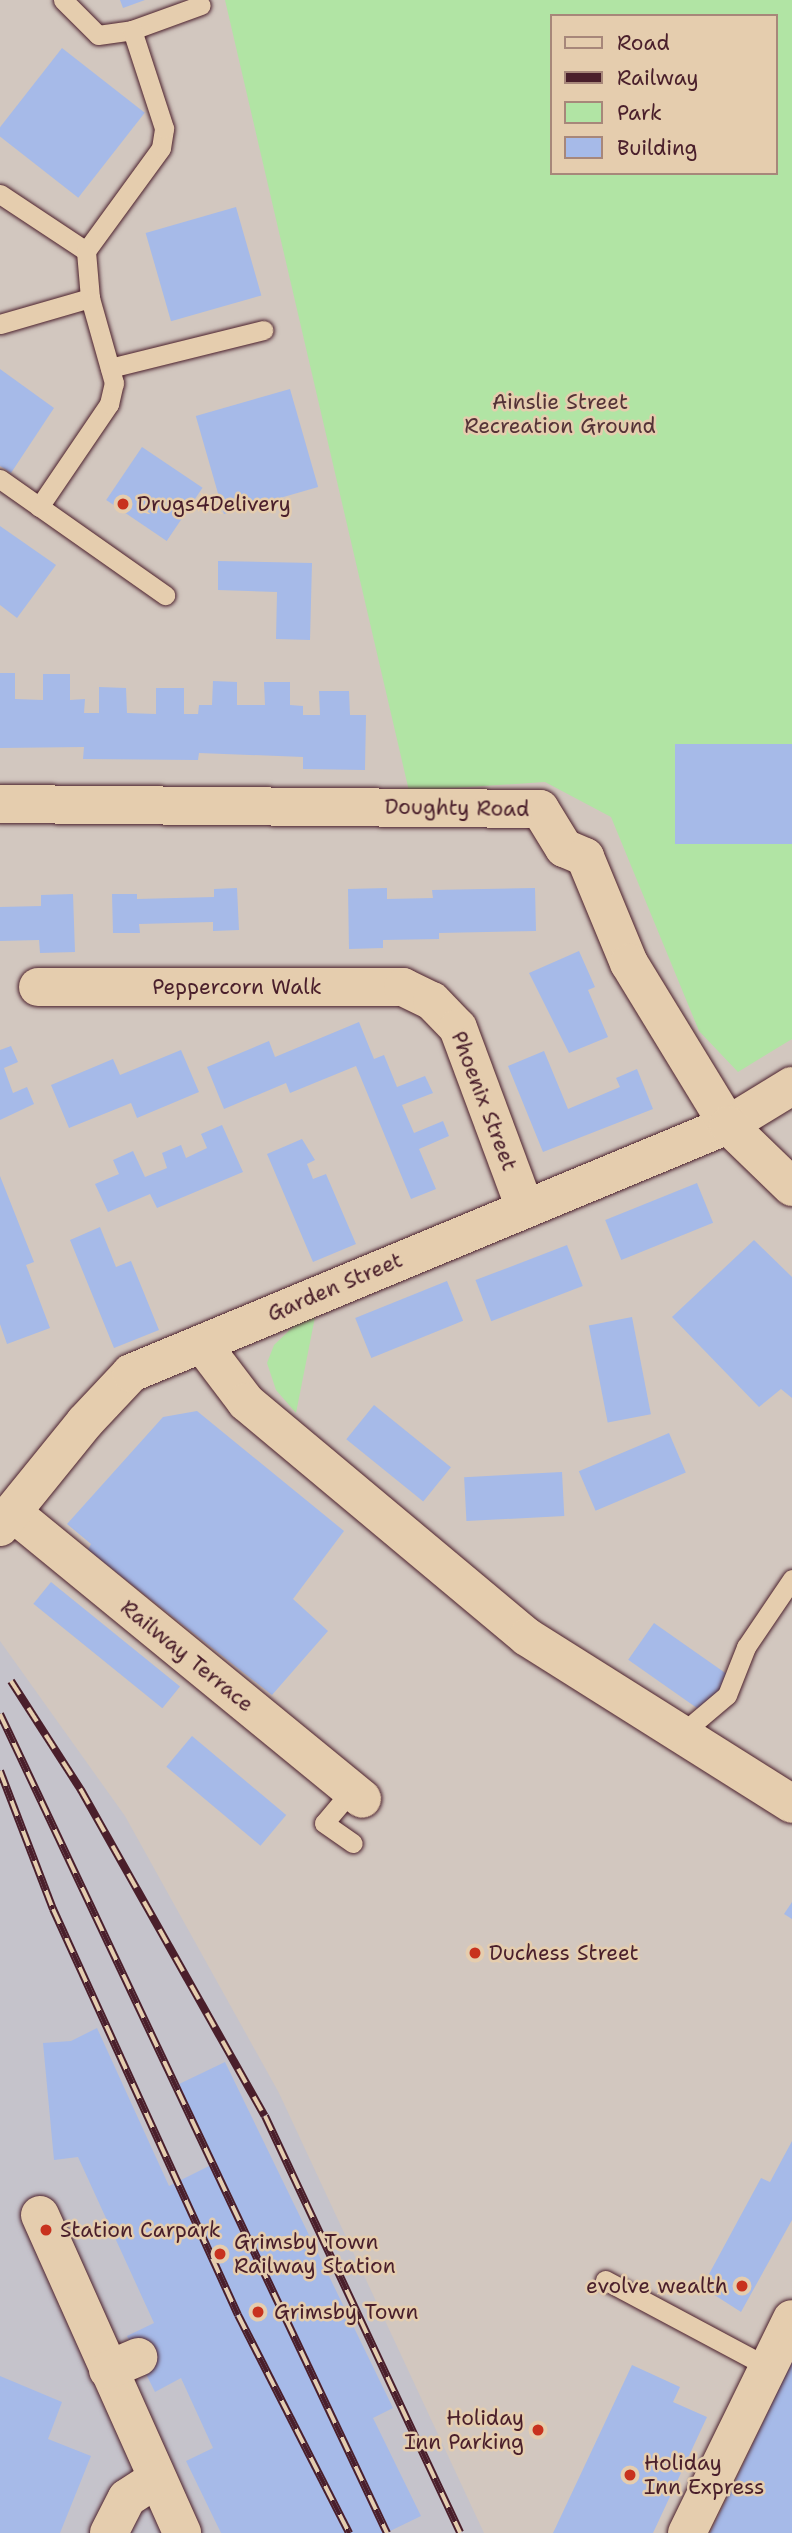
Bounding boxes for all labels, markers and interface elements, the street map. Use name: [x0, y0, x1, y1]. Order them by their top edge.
legend: [550, 14, 778, 175]
text: Road: [617, 29, 670, 57]
text: Railway: [617, 64, 699, 92]
text: Park: [617, 99, 662, 127]
text: Building: [617, 134, 697, 162]
park label: Ainslie Street Recreation Ground: [464, 389, 656, 439]
place label: Drugs4Delivery: [137, 491, 291, 517]
marker: Drugs4Delivery: [115, 496, 131, 512]
street label: Doughty Road: [384, 794, 530, 822]
street label: Peppercorn Walk: [152, 974, 322, 1000]
street label: Phoenix Street: [446, 1028, 522, 1174]
street label: Garden Street: [264, 1247, 406, 1327]
street label: Railway Terrace: [116, 1595, 258, 1717]
place label: Duchess Street: [489, 1940, 639, 1966]
marker: Duchess Street: [467, 1945, 483, 1961]
place label: Station Carpark: [60, 2217, 221, 2243]
marker: Station Carpark: [38, 2222, 54, 2238]
place label: Grimsby Town Railway Station: [234, 2229, 396, 2279]
marker: Grimsby Town Railway Station: [212, 2246, 228, 2262]
place label: evolve wealth: [586, 2273, 728, 2299]
marker: evolve wealth: [734, 2278, 750, 2294]
place label: Grimsby Town: [274, 2299, 418, 2325]
marker: Grimsby Town: [248, 2302, 268, 2322]
place label: Holiday Inn Parking: [404, 2405, 524, 2455]
marker: Holiday Inn Parking: [530, 2422, 546, 2438]
place label: Holiday Inn Express: [644, 2450, 764, 2500]
marker: Holiday Inn Express: [622, 2467, 638, 2483]

